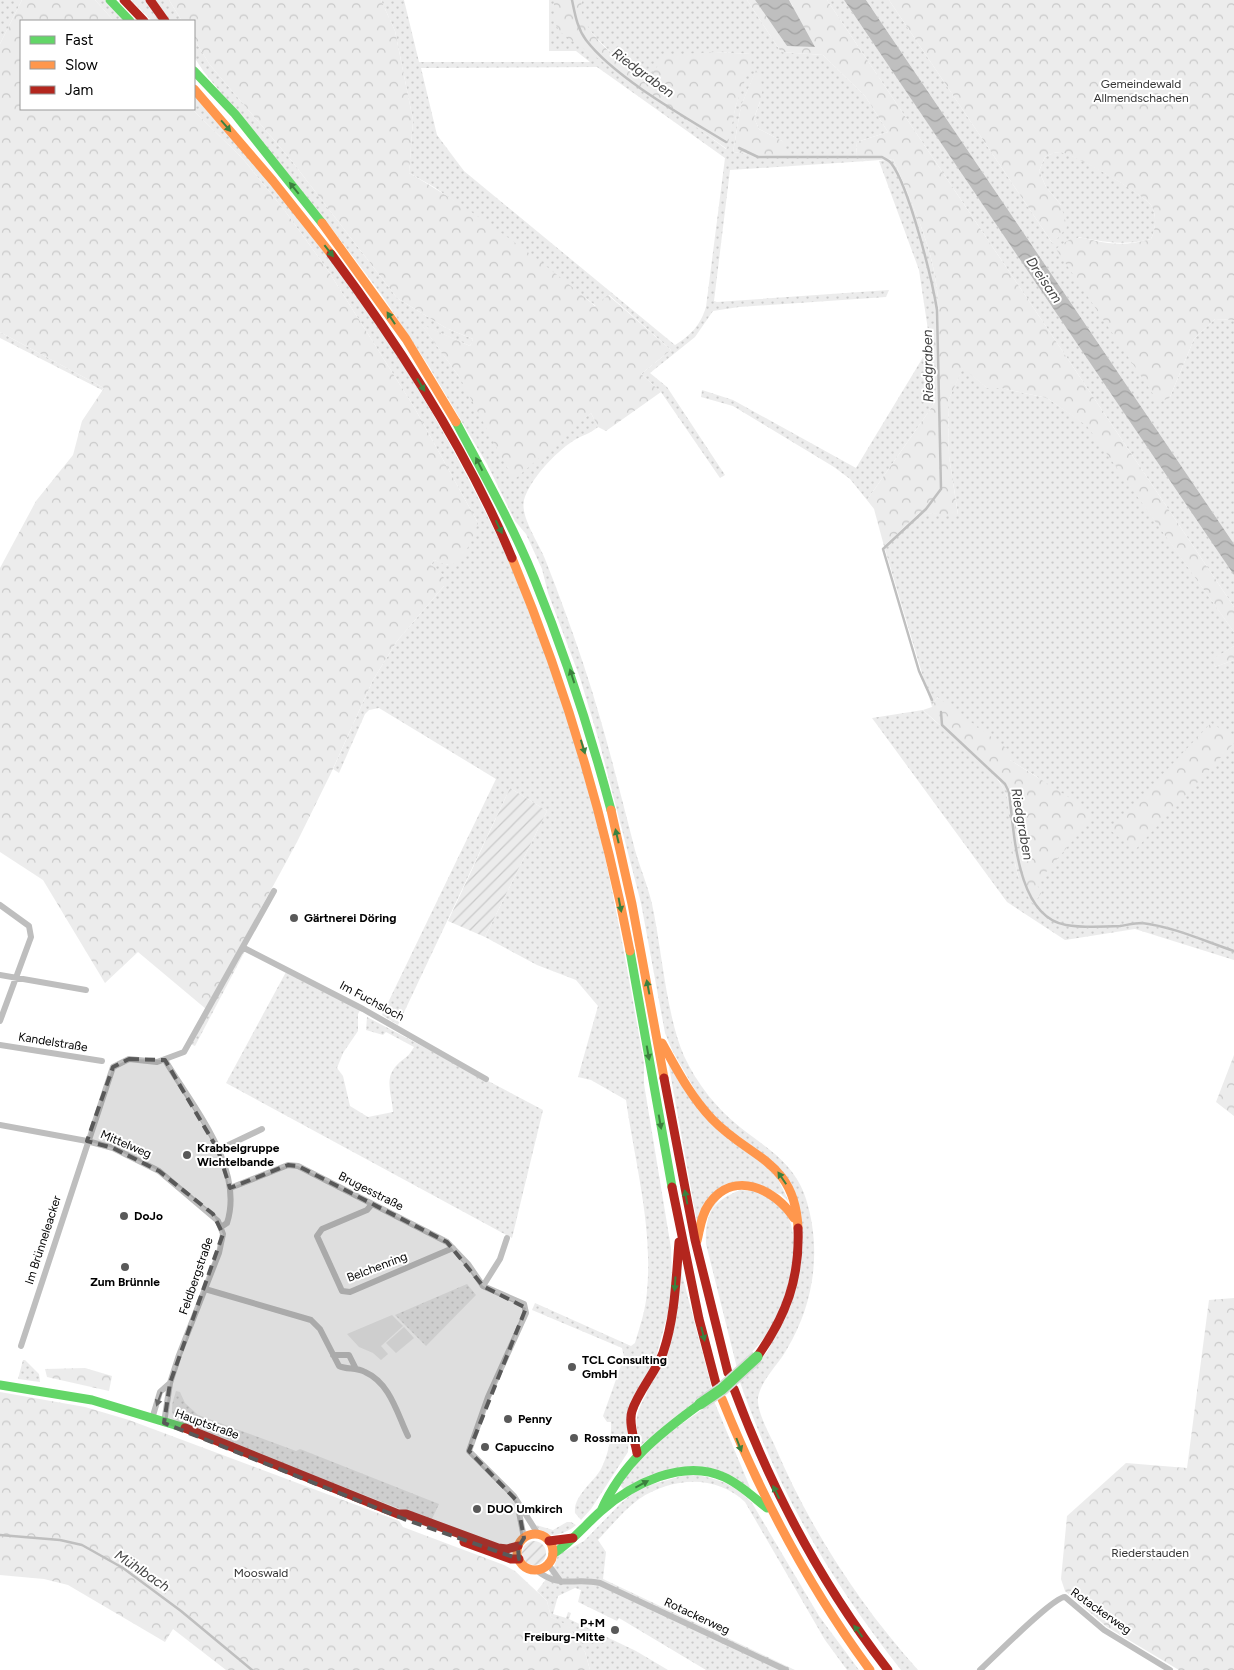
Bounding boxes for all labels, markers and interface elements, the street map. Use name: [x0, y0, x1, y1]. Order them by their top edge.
legend: [20, 20, 195, 110]
text: Fast: [65, 31, 94, 49]
water label: Riedgraben: [609, 45, 678, 101]
text: Slow: [65, 56, 98, 74]
park label: Gemeindewald Allmendschachen: [1093, 77, 1189, 105]
text: Jam: [65, 81, 93, 99]
one-way arrow: [220, 119, 231, 132]
one-way arrow: [289, 182, 300, 195]
one-way arrow: [324, 244, 334, 258]
water label: Dreisam: [1022, 254, 1066, 306]
one-way arrow: [387, 312, 396, 325]
water label: Riedgraben: [919, 329, 937, 403]
one-way arrow: [417, 378, 426, 392]
one-way arrow: [475, 457, 483, 471]
one-way arrow: [495, 520, 503, 534]
one-way arrow: [568, 668, 576, 683]
one-way arrow: [579, 740, 587, 755]
water label: Riedgraben: [1007, 787, 1037, 861]
one-way arrow: [613, 828, 621, 843]
one-way arrow: [617, 898, 625, 914]
place label: Gärtnerei Döring: [304, 911, 396, 925]
marker: Gärtnerei Döring: [288, 912, 300, 924]
street label: Im Fuchsloch: [337, 978, 407, 1024]
one-way arrow: [644, 979, 652, 994]
street label: Kandelstraße: [17, 1030, 89, 1054]
one-way arrow: [644, 1046, 652, 1062]
one-way arrow: [656, 1114, 664, 1130]
street label: Mittelweg: [98, 1127, 154, 1161]
place label: Krabbelgruppe Wichtelbande: [197, 1141, 280, 1169]
marker: Krabbelgruppe Wichtelbande: [181, 1149, 193, 1161]
street label: Brugesstraße: [336, 1169, 406, 1214]
one-way arrow: [778, 1171, 787, 1185]
one-way arrow: [682, 1189, 690, 1205]
street label: Im Brünneleacker: [22, 1194, 64, 1286]
place label: DoJo: [134, 1209, 163, 1223]
marker: DoJo: [118, 1210, 130, 1222]
street label: Feldbergstraße: [176, 1235, 216, 1317]
street label: Belchenring: [345, 1249, 409, 1285]
marker: Zum Brünnle: [119, 1261, 131, 1273]
place label: Zum Brünnle: [90, 1275, 160, 1289]
one-way arrow: [671, 1276, 679, 1292]
one-way arrow: [699, 1327, 707, 1342]
place label: TCL Consulting GmbH: [582, 1353, 667, 1381]
marker: TCL Consulting GmbH: [566, 1361, 578, 1373]
one-way arrow: [155, 1392, 163, 1407]
street label: Hauptstraße: [173, 1406, 241, 1442]
place label: Penny: [518, 1412, 552, 1426]
marker: Penny: [502, 1413, 514, 1425]
place label: Rossmann: [584, 1431, 641, 1445]
marker: Rossmann: [568, 1432, 580, 1444]
one-way arrow: [736, 1438, 744, 1452]
place label: Capuccino: [495, 1440, 554, 1454]
marker: Capuccino: [479, 1441, 491, 1453]
one-way arrow: [635, 1480, 648, 1489]
one-way arrow: [772, 1485, 780, 1499]
place label: DUO Umkirch: [487, 1502, 563, 1516]
marker: DUO Umkirch: [471, 1503, 483, 1515]
water label: Mühlbach: [111, 1546, 173, 1596]
park label: Riederstauden: [1111, 1546, 1189, 1560]
park label: Mooswald: [234, 1566, 288, 1580]
street label: Rotackerweg: [1068, 1585, 1134, 1637]
street label: Rotackerweg: [662, 1595, 732, 1637]
place label: P+M Freiburg-Mitte: [524, 1616, 605, 1644]
marker: P+M Freiburg-Mitte: [609, 1624, 621, 1636]
one-way arrow: [854, 1625, 864, 1638]

